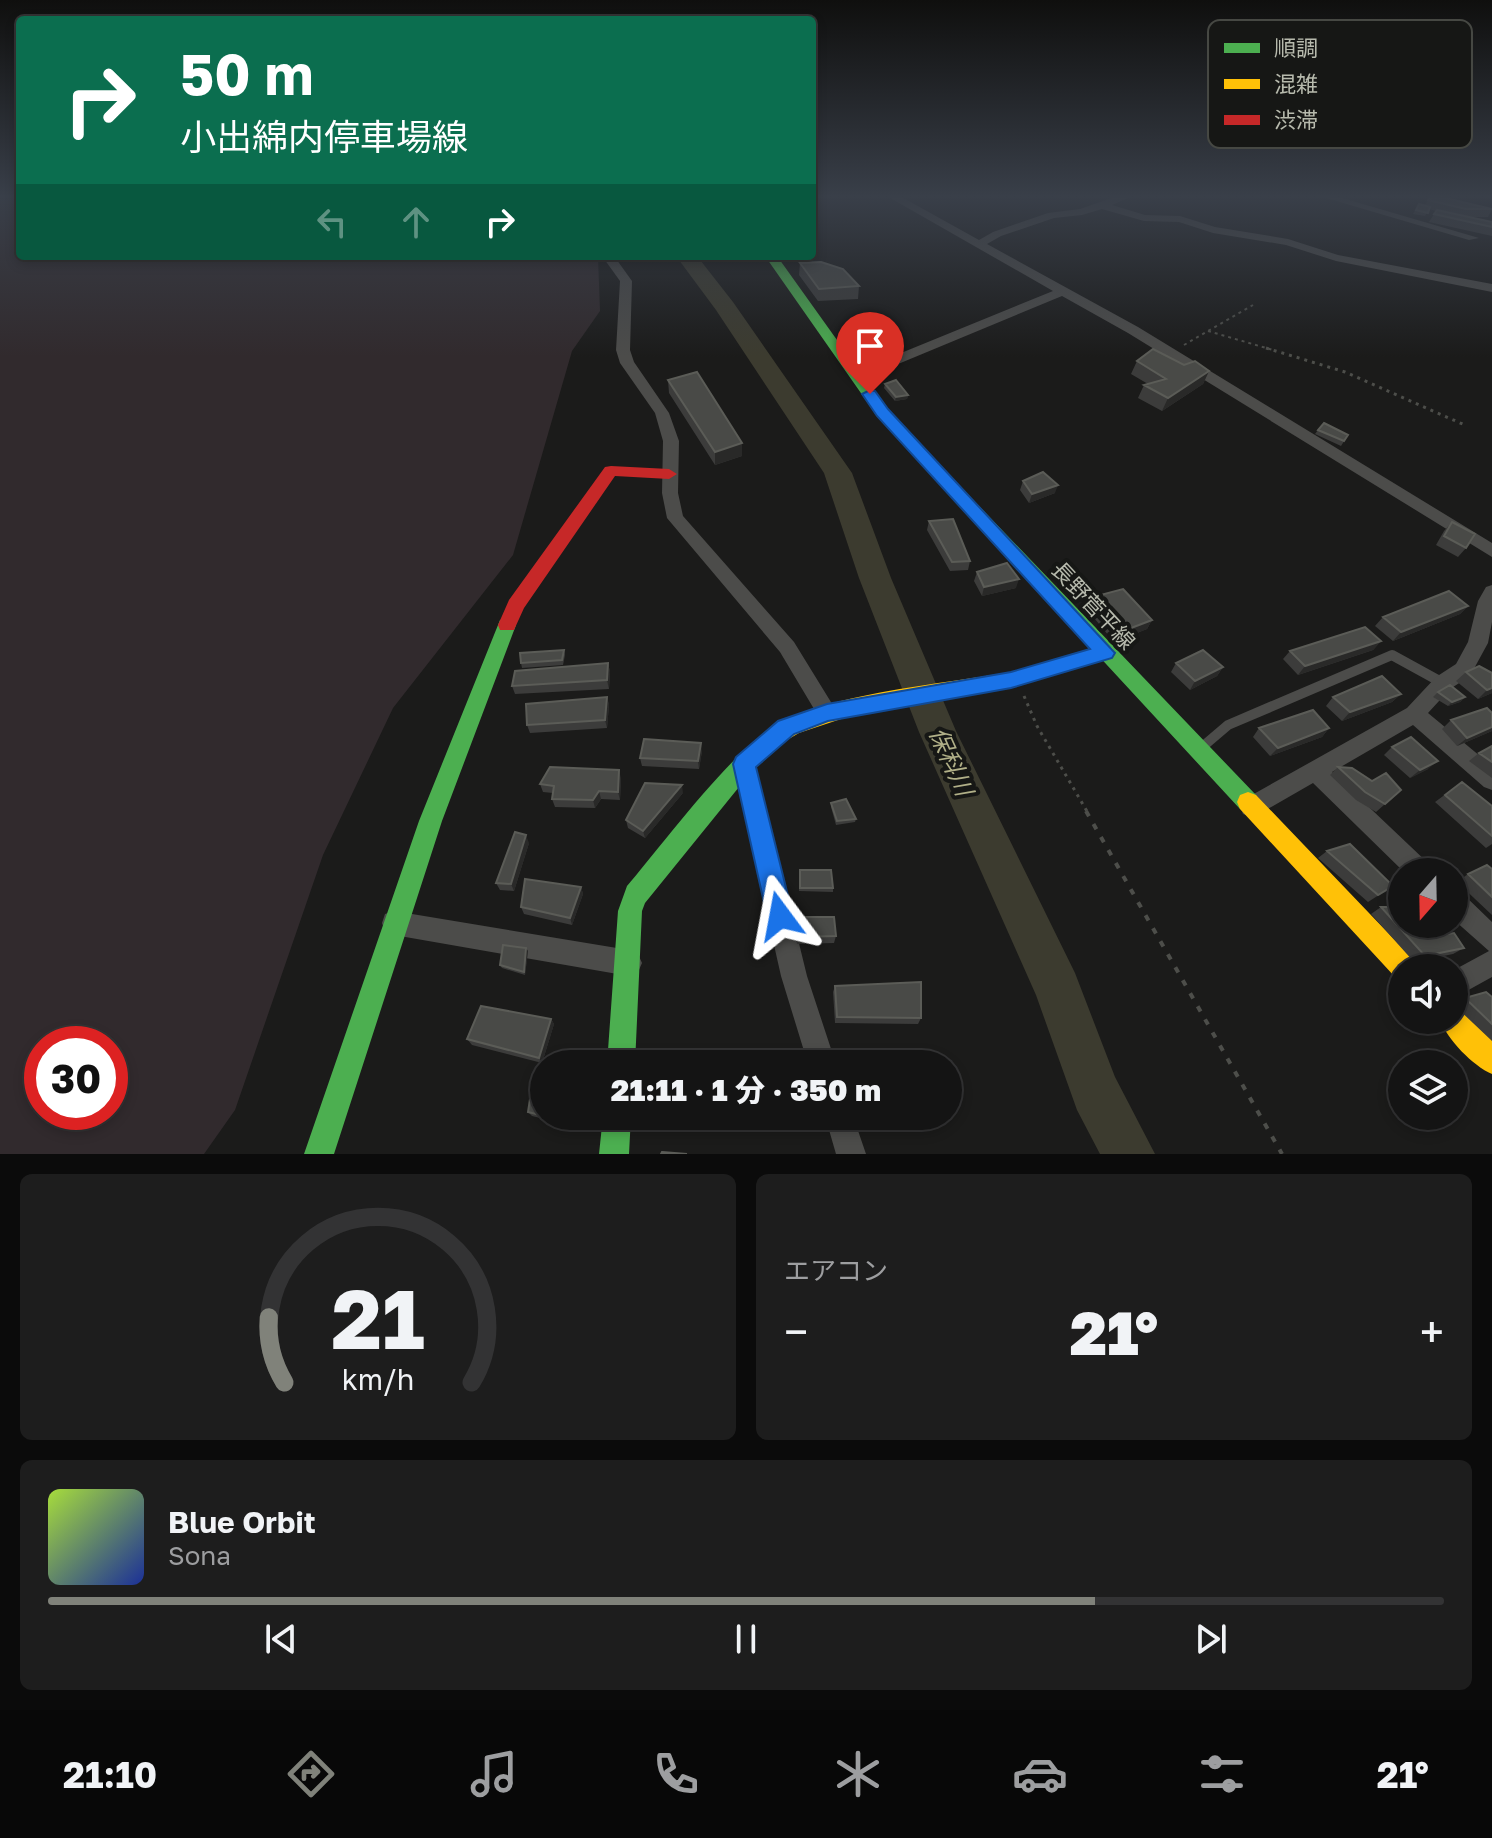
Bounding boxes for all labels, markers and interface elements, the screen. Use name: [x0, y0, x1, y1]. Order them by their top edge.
legend: [1208, 20, 1472, 148]
text: 順調: [1274, 34, 1318, 61]
text: 50 m: [180, 40, 314, 107]
icon: right: [48, 48, 152, 152]
text: 混雑: [1274, 70, 1318, 97]
text: 渋滞: [1274, 106, 1318, 133]
text: 小出綿内停車場線: [180, 115, 468, 158]
icon: left: [310, 200, 354, 244]
icon: ahead: [394, 200, 438, 244]
icon: right: [478, 200, 522, 244]
pin: [836, 312, 904, 394]
icon: arrive: [848, 324, 892, 368]
street label: 長野菅平線: [1047, 556, 1141, 654]
water label: 保科川: [924, 722, 981, 803]
north arrow: [1388, 858, 1468, 938]
map controls: [1388, 858, 1468, 1130]
position arrow: [738, 874, 822, 958]
button: sound: [1388, 954, 1468, 1034]
speed limit sign: 30: [24, 1026, 128, 1130]
button: layers: [1388, 1050, 1468, 1130]
text: 21:11 · 1 分 · 350 m: [611, 1072, 881, 1108]
text: エアコン: [784, 1255, 888, 1286]
text: 21: [331, 1267, 425, 1367]
text: 21°: [1070, 1296, 1158, 1368]
text: −: [784, 1305, 808, 1358]
text: +: [1420, 1305, 1444, 1358]
text: km/h: [342, 1362, 414, 1396]
text: Blue Orbit: [168, 1504, 316, 1540]
text: Sona: [168, 1540, 231, 1571]
icon: previous: [259, 1617, 303, 1661]
icon: pause: [724, 1617, 768, 1661]
icon: next: [1189, 1617, 1233, 1661]
icon: directions: [283, 1746, 339, 1802]
icon: music: [466, 1746, 522, 1802]
icon: phone: [648, 1746, 704, 1802]
icon: climate: [830, 1746, 886, 1802]
icon: car: [1012, 1746, 1068, 1802]
icon: filters: [1194, 1746, 1250, 1802]
text: 21:10: [63, 1753, 157, 1796]
text: 21°: [1377, 1753, 1429, 1796]

